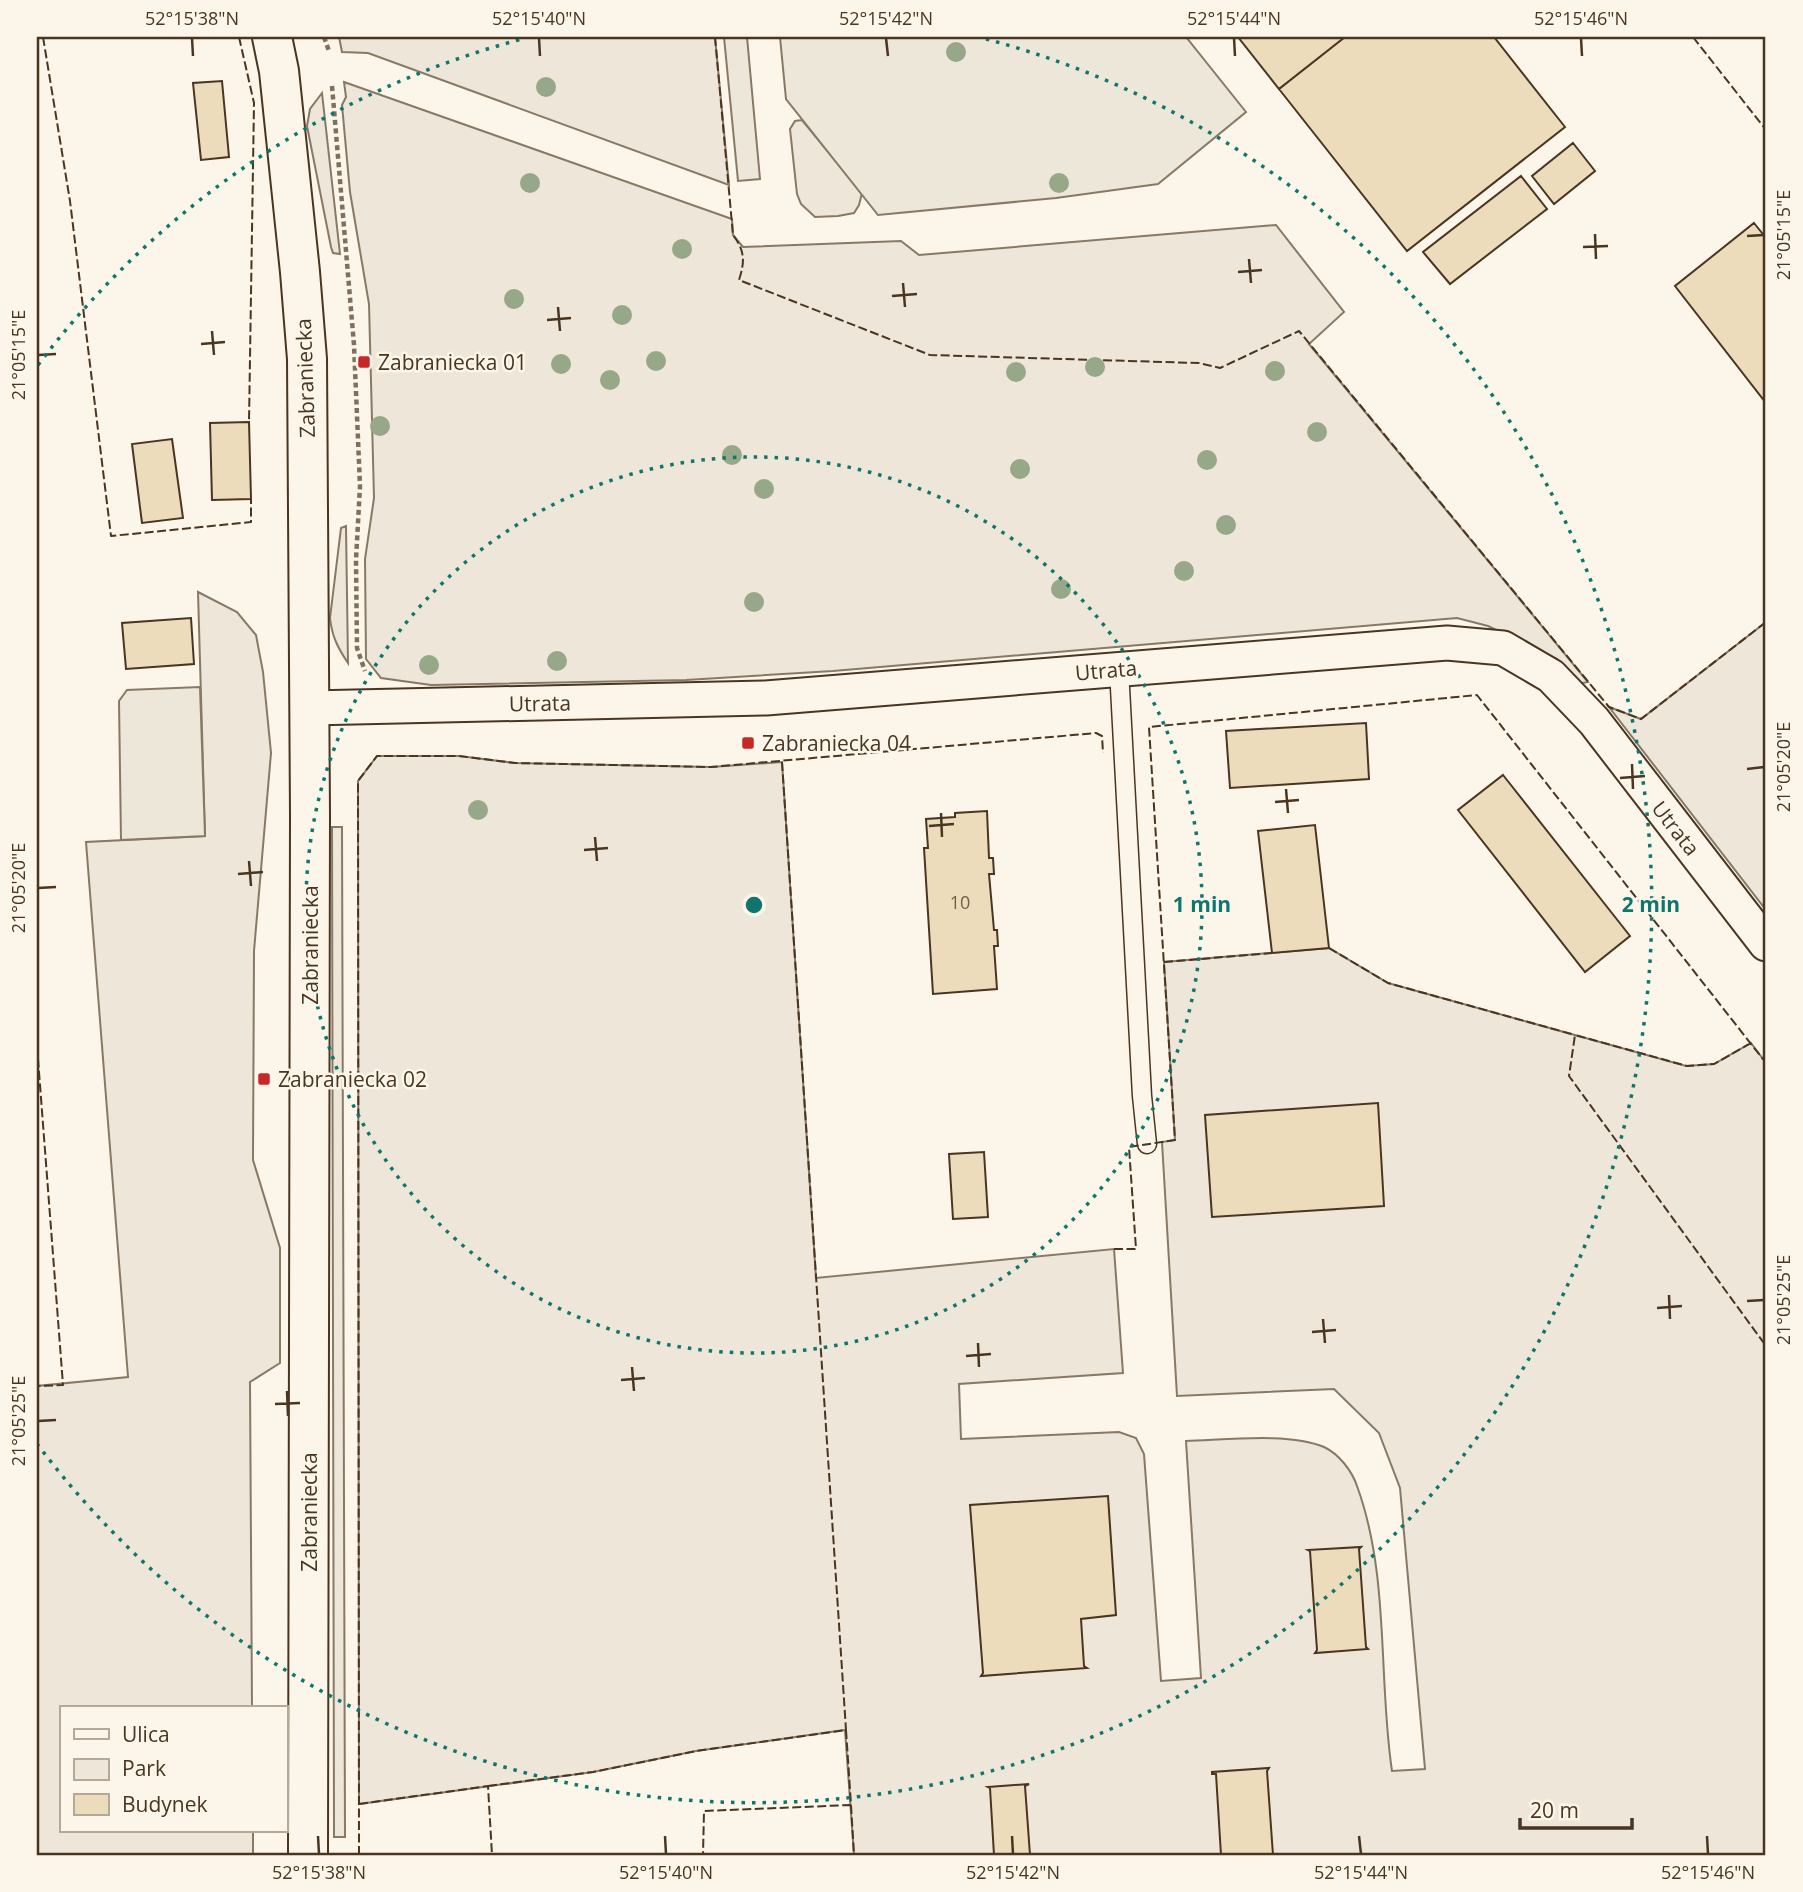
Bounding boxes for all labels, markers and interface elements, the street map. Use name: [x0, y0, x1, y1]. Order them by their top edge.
text: 52°15'38"N: [145, 6, 239, 30]
text: 52°15'40"N: [492, 6, 586, 30]
text: 52°15'42"N: [839, 6, 933, 30]
text: 52°15'44"N: [1187, 6, 1281, 30]
text: 52°15'46"N: [1534, 6, 1628, 30]
text: 21°05'15"E: [1771, 190, 1795, 280]
text: 21°05'15"E: [6, 310, 30, 400]
street label: Zabraniecka: [289, 318, 321, 438]
place label: Zabraniecka 01: [378, 348, 527, 376]
marker: Zabraniecka 01: [356, 354, 372, 370]
street label: Utrata: [1074, 653, 1138, 687]
street label: Utrata: [509, 688, 571, 718]
text: 21°05'20"E: [1771, 722, 1795, 812]
place label: Zabraniecka 04: [762, 729, 911, 757]
marker: Zabraniecka 04: [740, 735, 756, 751]
street label: Utrata: [1646, 795, 1706, 861]
text: 21°05'20"E: [6, 843, 30, 933]
street label: Zabraniecka: [296, 885, 324, 1005]
house number: 10: [950, 890, 970, 914]
text: 1 min: [1173, 890, 1231, 918]
text: 2 min: [1622, 890, 1680, 918]
centre of rings: [742, 893, 766, 917]
place label: Zabraniecka 02: [278, 1065, 427, 1093]
marker: Zabraniecka 02: [256, 1071, 272, 1087]
text: 21°05'25"E: [1771, 1255, 1795, 1345]
text: 21°05'25"E: [6, 1376, 30, 1466]
street label: Zabraniecka: [295, 1452, 323, 1572]
legend: [60, 1706, 287, 1832]
text: Ulica: [122, 1720, 170, 1748]
text: Park: [122, 1754, 166, 1782]
scale bar: [1520, 1787, 1632, 1831]
text: Budynek: [122, 1790, 208, 1818]
text: 20 m: [1530, 1796, 1579, 1824]
text: 52°15'38"N: [272, 1860, 366, 1884]
text: 52°15'40"N: [619, 1860, 713, 1884]
text: 52°15'42"N: [966, 1860, 1060, 1884]
text: 52°15'44"N: [1314, 1860, 1408, 1884]
text: 52°15'46"N: [1661, 1860, 1755, 1884]

